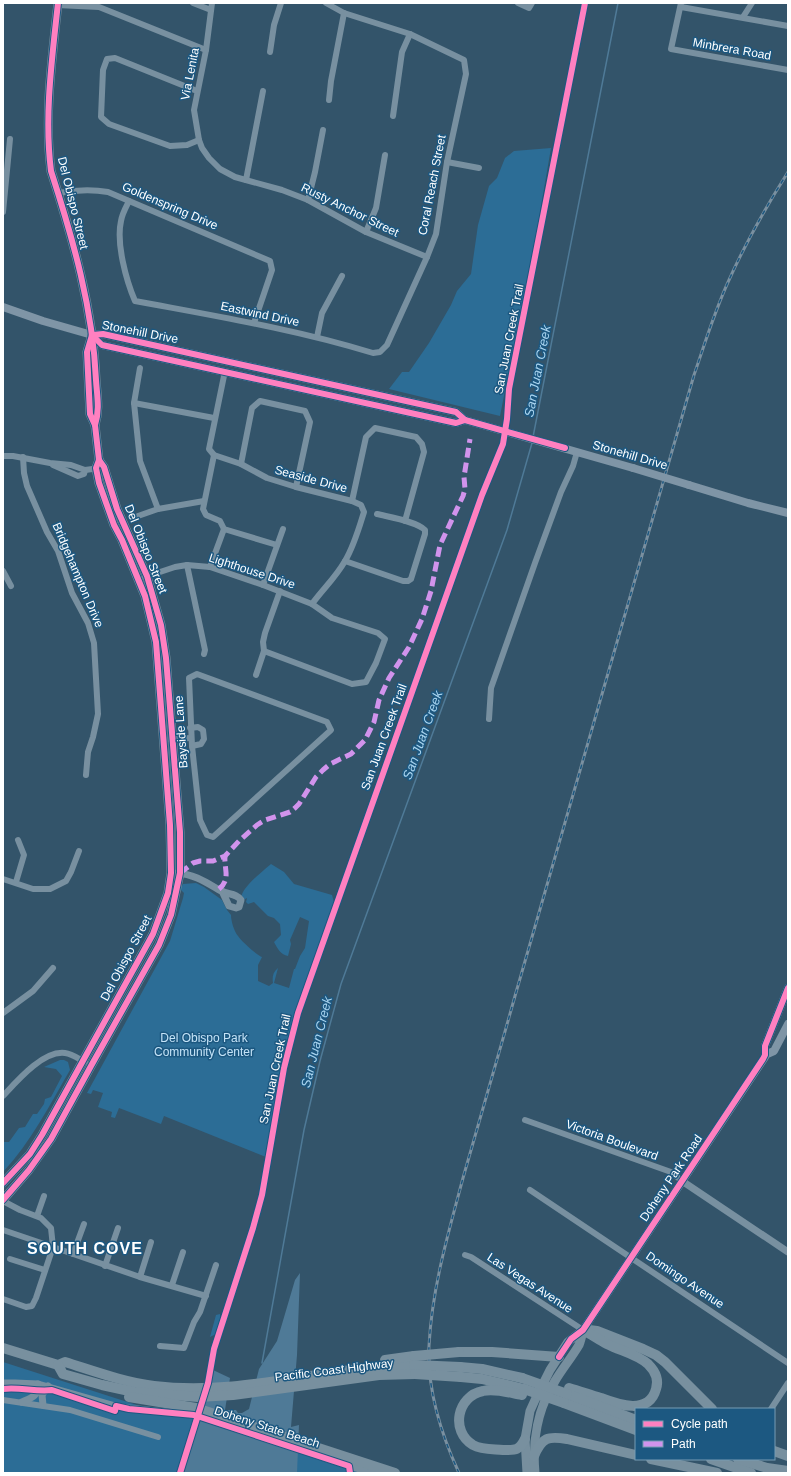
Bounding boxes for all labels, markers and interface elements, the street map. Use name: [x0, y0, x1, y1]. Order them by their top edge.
street label: Minbrera Road: [692, 35, 772, 63]
street label: Via Lenita: [178, 46, 202, 101]
street label: Coral Reach Street: [415, 133, 449, 236]
street label: Del Obispo Street: [55, 155, 91, 251]
street label: Goldenspring Drive: [120, 179, 220, 233]
street label: Rusty Anchor Street: [299, 180, 402, 240]
street label: San Juan Creek Trail: [491, 283, 527, 395]
street label: Eastwind Drive: [219, 299, 301, 329]
street label: Stonehill Drive: [101, 318, 180, 346]
water label: San Juan Creek: [521, 322, 554, 418]
street label: Stonehill Drive: [591, 438, 669, 472]
street label: Seaside Drive: [273, 463, 349, 496]
street label: Del Obispo Street: [122, 502, 170, 596]
street label: Bridgehampton Drive: [50, 520, 107, 630]
street label: Lighthouse Drive: [207, 550, 297, 592]
street label: San Juan Creek Trail: [358, 682, 410, 792]
water label: San Juan Creek: [399, 687, 446, 782]
street label: Bayside Lane: [171, 695, 191, 769]
street label: Del Obispo Street: [98, 912, 155, 1003]
water label: San Juan Creek: [298, 994, 335, 1089]
street label: San Juan Creek Trail: [257, 1013, 293, 1125]
park label: Del Obispo Park Community Center: [154, 1031, 254, 1059]
street label: Victoria Boulevard: [564, 1117, 660, 1163]
street label: Doheny Park Road: [637, 1132, 705, 1224]
district label: SOUTH COVE: [27, 1240, 143, 1257]
street label: Domingo Avenue: [643, 1249, 727, 1311]
street label: Las Vegas Avenue: [485, 1250, 576, 1316]
street label: Pacific Coast Highway: [274, 1356, 394, 1384]
street label: Doheny State Beach: [212, 1403, 322, 1451]
legend: [635, 1408, 775, 1460]
text: Cycle path: [671, 1417, 728, 1431]
text: Path: [671, 1437, 696, 1451]

